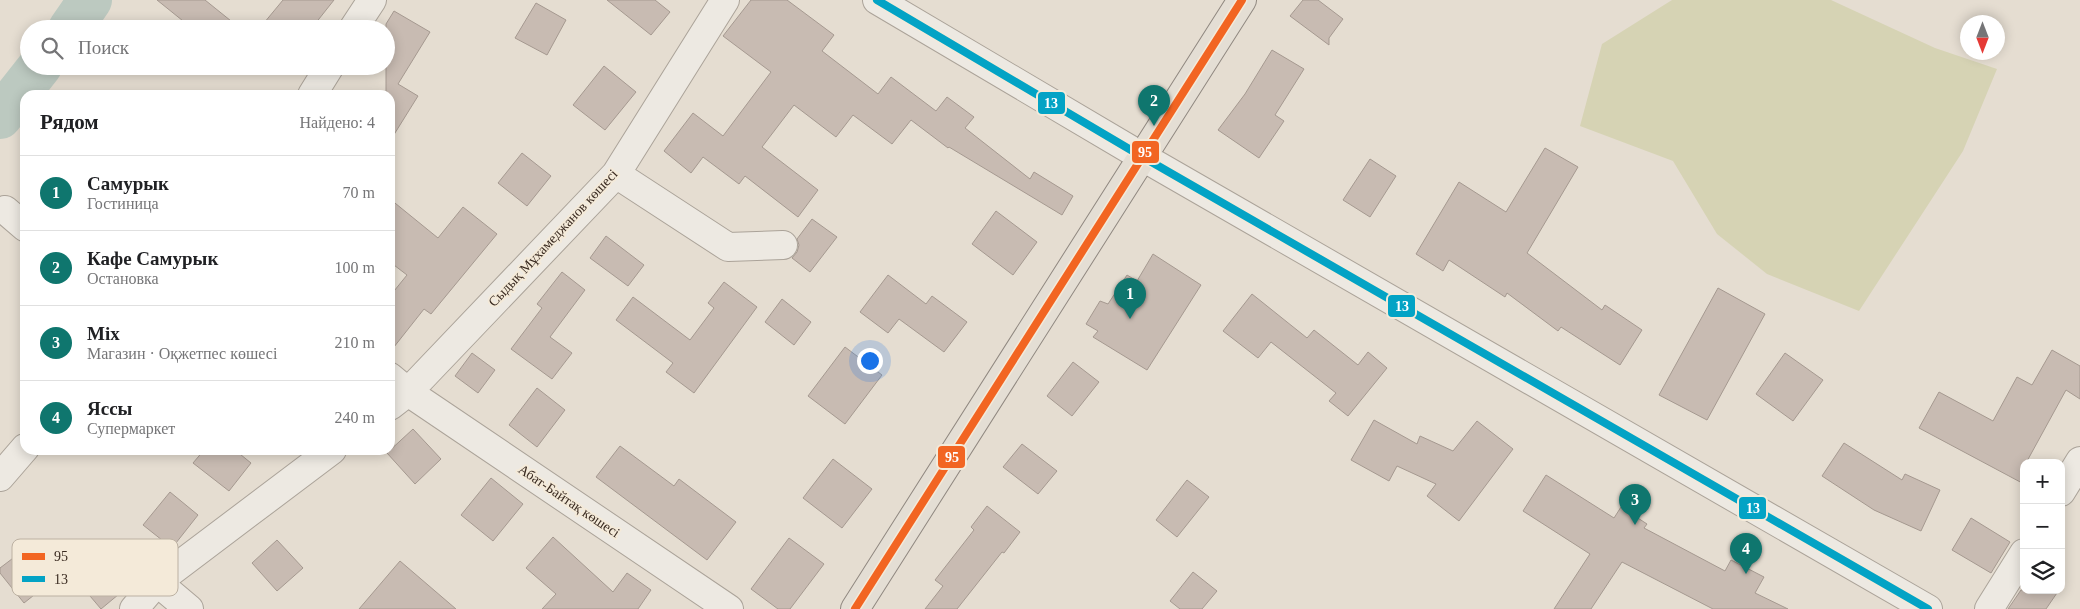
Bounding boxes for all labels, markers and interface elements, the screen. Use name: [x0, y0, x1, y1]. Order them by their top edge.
north arrow: [1960, 15, 2005, 60]
search box: [20, 20, 395, 75]
icon: search: [38, 34, 66, 62]
text: Поиск: [78, 37, 129, 58]
pin: 2: [1138, 85, 1170, 126]
line badge: 13: [1037, 91, 1066, 115]
text: 13: [1044, 96, 1058, 111]
text: Рядом: [40, 110, 99, 134]
text: Найдено: 4: [300, 114, 375, 131]
line badge: 95: [1131, 140, 1160, 164]
text: 95: [1138, 145, 1152, 160]
street label: Сыдық Мұхамеджанов көшесі: [486, 166, 621, 310]
text: Самурык: [87, 173, 169, 194]
text: 1: [52, 184, 60, 201]
text: 70 m: [343, 184, 375, 201]
text: Гостиница: [87, 195, 159, 212]
text: Кафе Самурык: [87, 248, 218, 269]
text: 2: [52, 259, 60, 276]
text: 100 m: [335, 259, 375, 276]
text: Остановка: [87, 270, 159, 287]
pin: 1: [1114, 278, 1146, 319]
line badge: 13: [1387, 294, 1416, 318]
text: 13: [1395, 299, 1409, 314]
text: Mix: [87, 323, 120, 344]
text: 3: [52, 334, 60, 351]
text: 210 m: [335, 334, 375, 351]
text: Магазин · Оқжетпес көшесі: [87, 345, 277, 362]
your location: [857, 348, 883, 374]
text: Яссы: [87, 398, 132, 419]
text: 4: [52, 409, 60, 426]
text: 240 m: [335, 409, 375, 426]
text: Супермаркет: [87, 420, 175, 437]
line badge: 95: [937, 445, 966, 469]
text: 95: [945, 450, 959, 465]
map controls: [2020, 459, 2065, 594]
button: +: [2020, 459, 2065, 504]
street label: Абат-Байтақ көшесі: [515, 462, 623, 541]
pin: 3: [1619, 484, 1651, 525]
line badge: 13: [1738, 496, 1767, 520]
text: 13: [1746, 501, 1760, 516]
button: −: [2020, 504, 2065, 549]
pin: 4: [1730, 533, 1762, 574]
legend: [12, 539, 178, 596]
text: 95: [54, 549, 68, 564]
button: layers: [2020, 549, 2065, 594]
text: 13: [54, 572, 68, 587]

